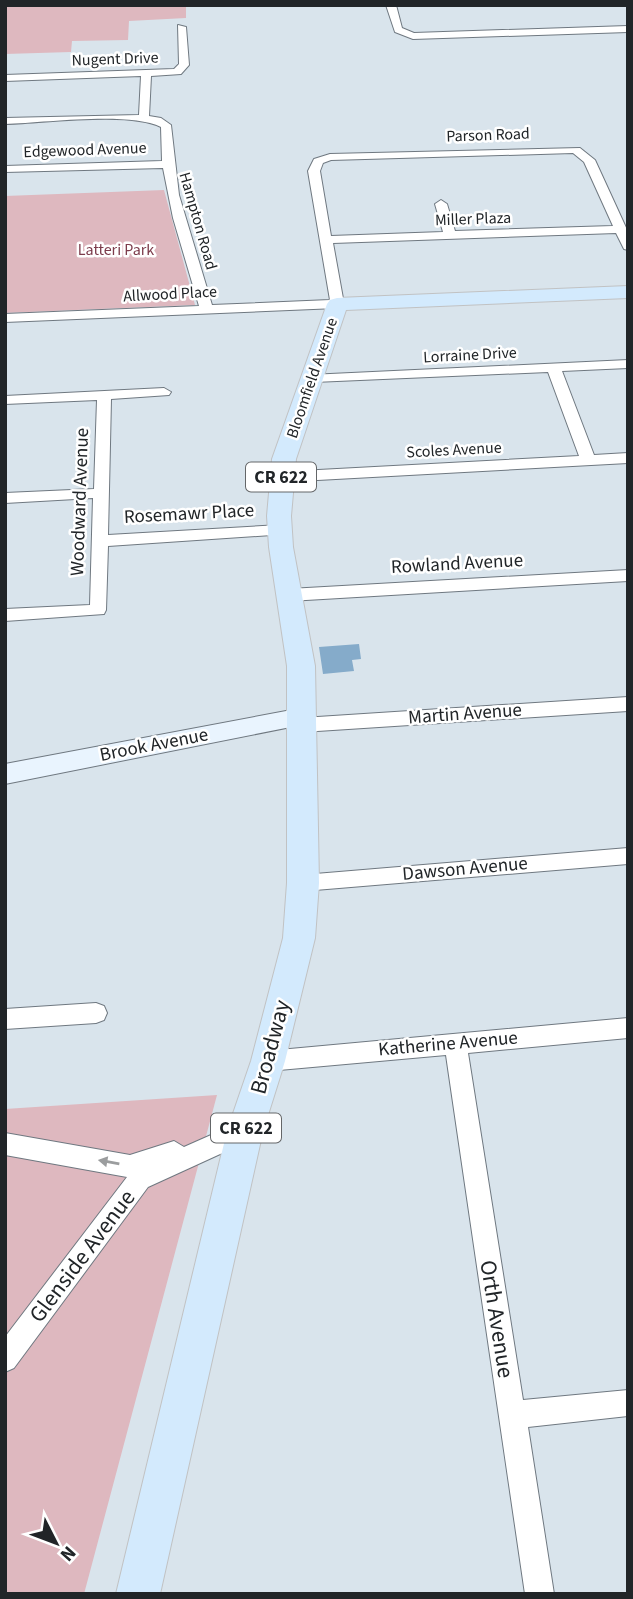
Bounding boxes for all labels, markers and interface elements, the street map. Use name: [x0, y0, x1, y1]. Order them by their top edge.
street label: Nugent Drive: [71, 46, 159, 72]
street label: Parson Road: [446, 123, 530, 147]
street label: Edgewood Avenue: [23, 137, 147, 163]
street label: Hampton Road: [174, 170, 222, 272]
street label: Miller Plaza: [435, 207, 511, 231]
park label: Latteri Park: [78, 239, 154, 261]
street label: Allwood Place: [123, 281, 217, 307]
street label: Bloomfield Avenue: [281, 315, 343, 441]
street label: Lorraine Drive: [423, 342, 517, 368]
street label: Woodward Avenue: [64, 427, 96, 577]
street label: Scoles Avenue: [406, 437, 502, 463]
road number: CR 622: [246, 462, 316, 491]
street label: Rosemawr Place: [123, 497, 255, 531]
street label: Rowland Avenue: [390, 547, 524, 581]
street label: Martin Avenue: [407, 697, 523, 731]
street label: Brook Avenue: [97, 721, 211, 769]
street label: Dawson Avenue: [401, 850, 529, 888]
street label: Broadway: [242, 996, 298, 1098]
street label: Katherine Avenue: [377, 1024, 519, 1064]
road number: CR 622: [211, 1114, 281, 1142]
one-way arrow: [98, 1156, 120, 1167]
street label: Glenside Avenue: [21, 1183, 143, 1329]
street label: Orth Avenue: [471, 1258, 523, 1380]
north arrow: [21, 1508, 91, 1578]
text: N: [53, 1540, 82, 1567]

